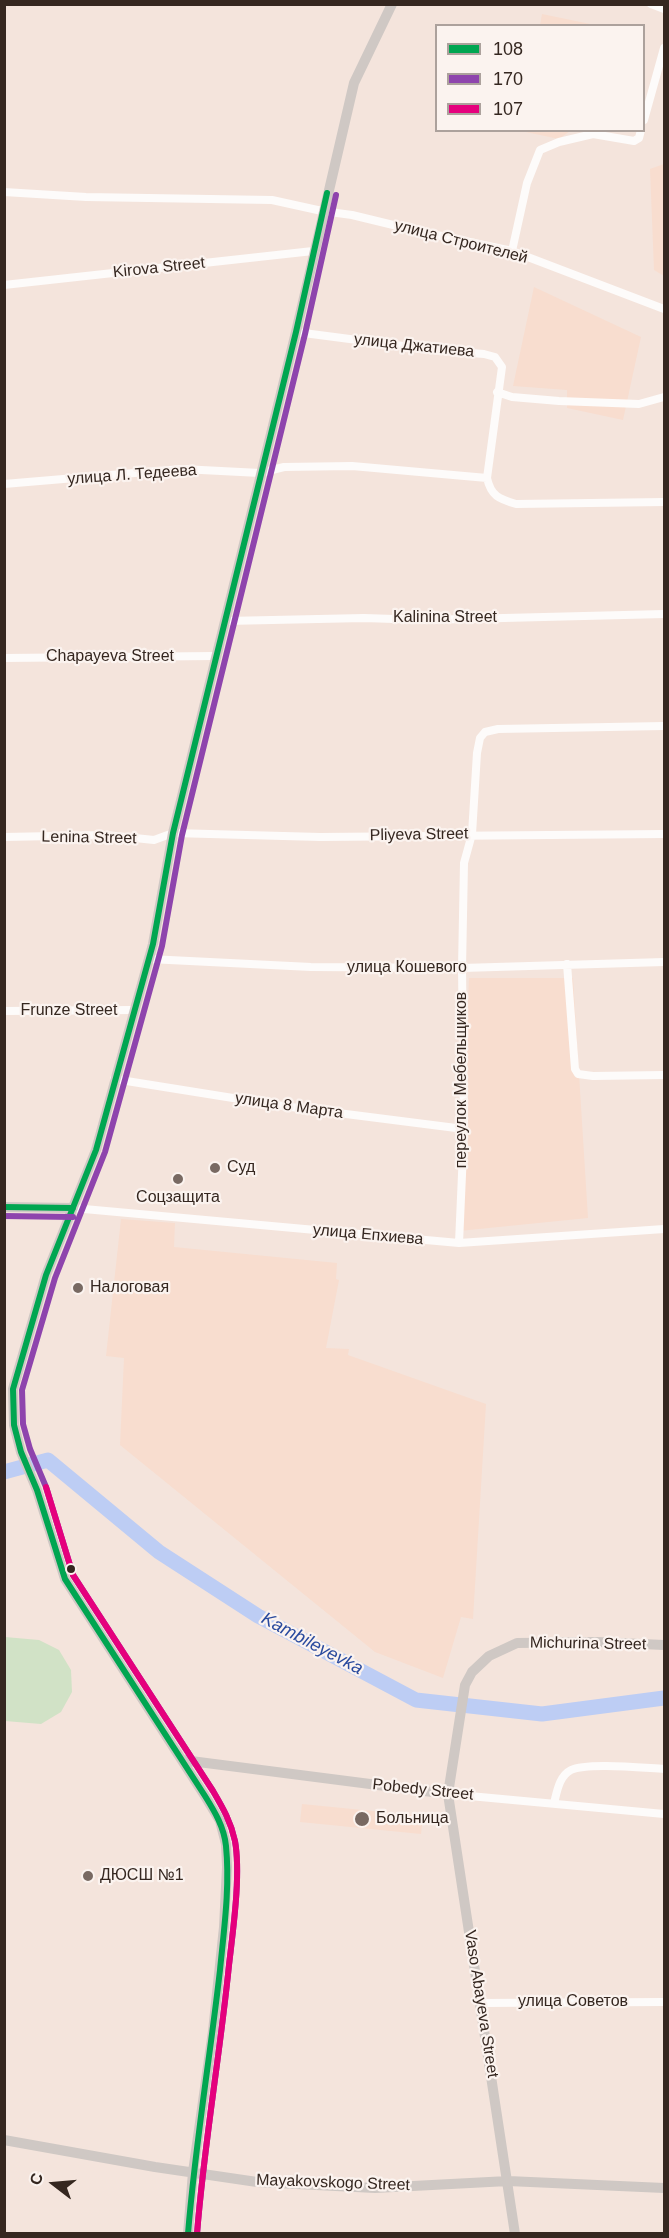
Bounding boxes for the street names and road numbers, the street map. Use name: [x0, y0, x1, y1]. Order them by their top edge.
street label: улица Строителей: [392, 216, 530, 268]
street label: Kirova Street: [112, 254, 206, 282]
street label: улица Джатиева: [353, 330, 475, 362]
street label: улица Л. Тедеева: [67, 461, 197, 489]
street label: Kalinina Street: [393, 608, 497, 628]
street label: Chapayeva Street: [46, 647, 174, 667]
street label: Pliyeva Street: [369, 825, 469, 845]
street label: Lenina Street: [41, 828, 137, 848]
street label: улица Кошевого: [347, 958, 467, 978]
street label: переулок Мебельщиков: [452, 992, 472, 1168]
street label: Frunze Street: [21, 1001, 117, 1021]
street label: улица 8 Марта: [234, 1089, 344, 1123]
street label: улица Епхиева: [312, 1221, 424, 1249]
street label: Michurina Street: [530, 1633, 646, 1655]
street label: Pobedy Street: [372, 1775, 474, 1805]
street label: Vaso Abayeva Street: [460, 1929, 502, 2079]
street label: улица Советов: [518, 1992, 628, 2012]
street label: Mayakovskogo Street: [256, 2171, 410, 2195]

